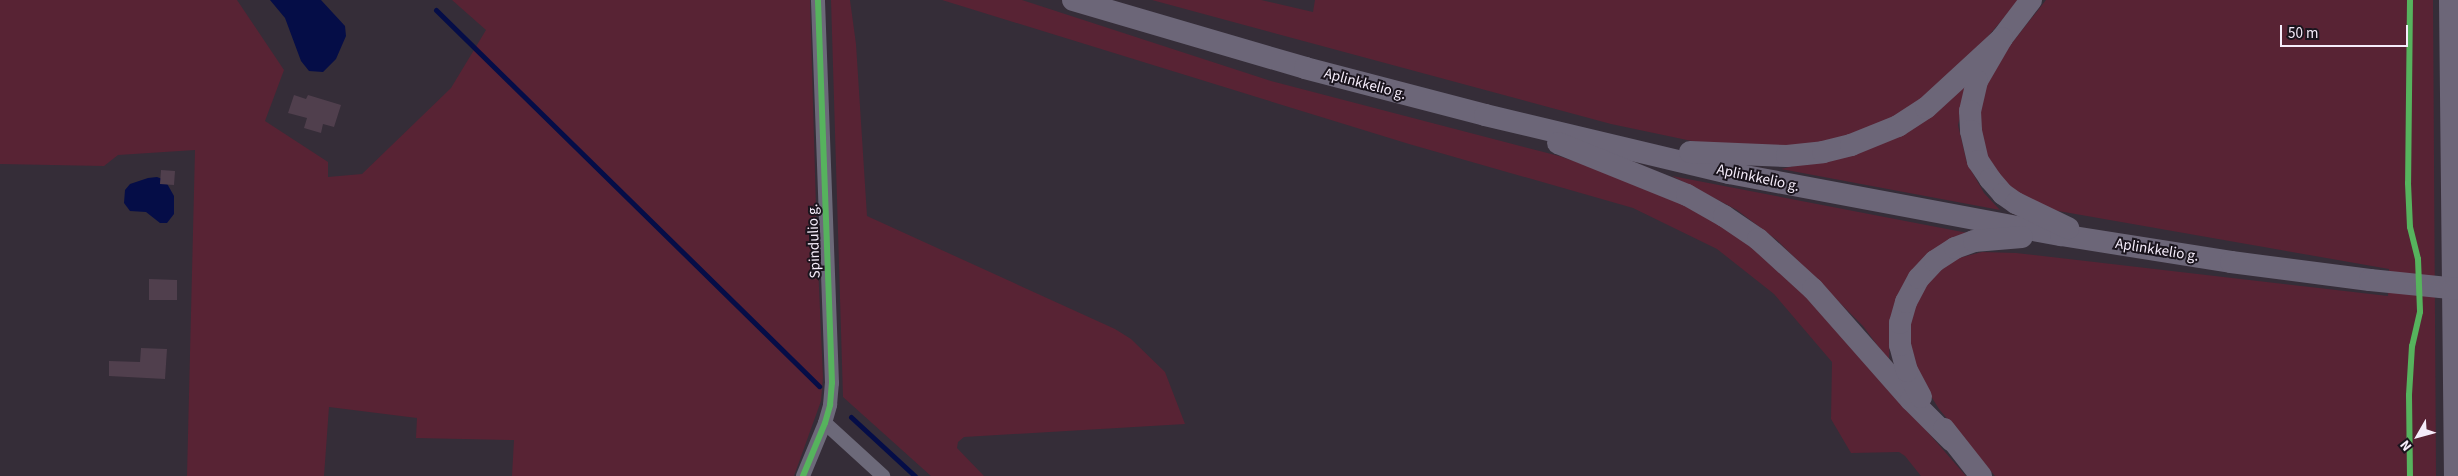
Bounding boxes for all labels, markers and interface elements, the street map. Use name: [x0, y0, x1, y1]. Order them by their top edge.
scale bar: [2283, 15, 2410, 47]
text: 50 m: [2288, 23, 2318, 44]
street label: Aplinkkelio g.: [1322, 64, 1408, 104]
street label: Aplinkkelio g.: [1715, 160, 1801, 196]
street label: Spindulio g.: [804, 203, 824, 279]
street label: Aplinkkelio g.: [2114, 235, 2200, 265]
north arrow: [2393, 411, 2443, 461]
text: N: [2395, 435, 2417, 455]

